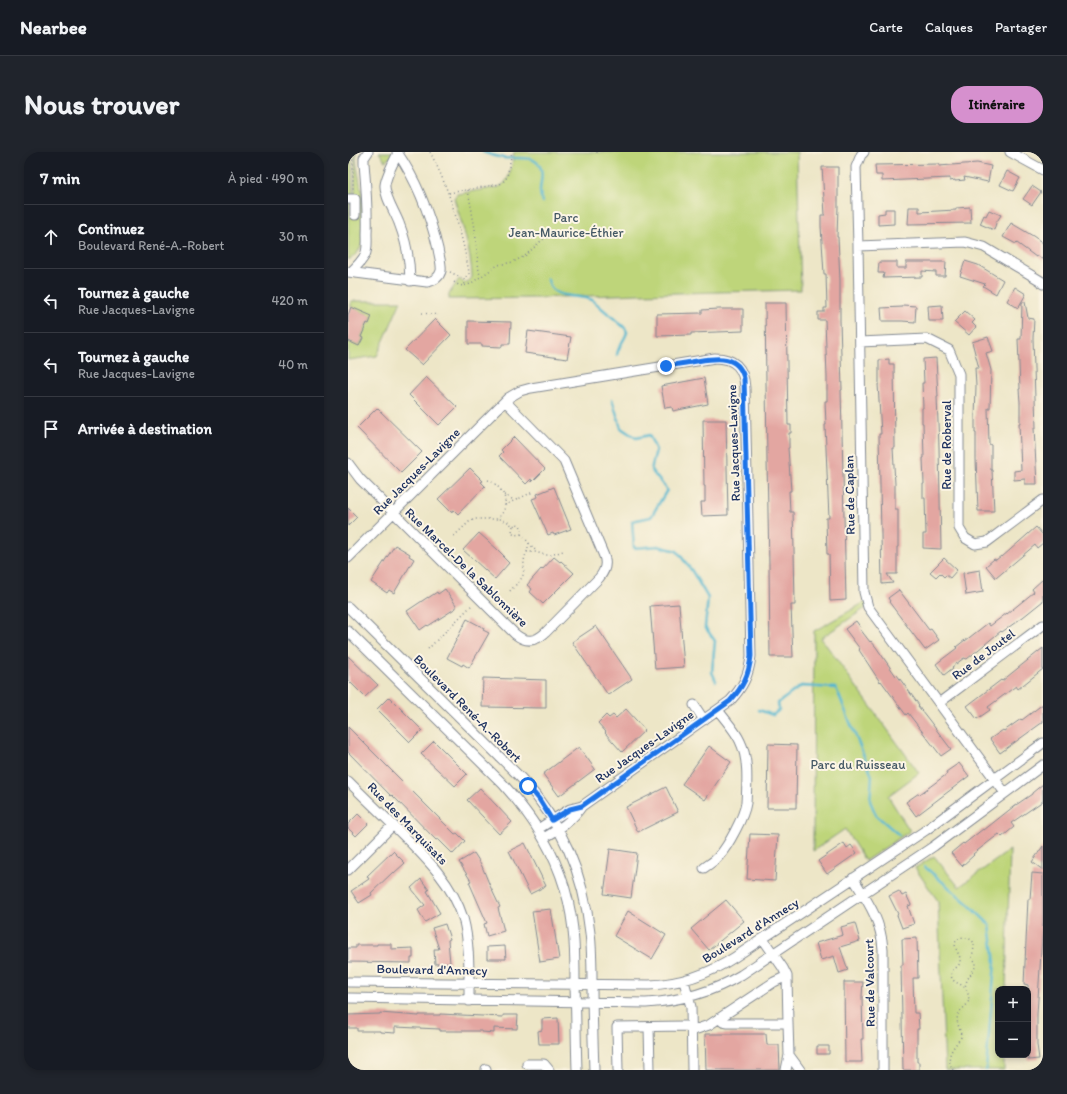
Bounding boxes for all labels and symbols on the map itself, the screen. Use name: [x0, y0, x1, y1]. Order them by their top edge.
park label: Parc Jean-Maurice-Éthier: [508, 210, 624, 240]
route end: [657, 357, 675, 375]
street label: Rue Jacques-Lavigne: [724, 384, 743, 502]
street label: Rue de Roberval: [939, 400, 954, 490]
street label: Rue Jacques-Lavigne: [370, 425, 463, 518]
street label: Rue de Caplan: [841, 454, 858, 535]
street label: Rue Marcel-De la Sablonnière: [402, 505, 531, 630]
street label: Rue de Joutel: [949, 626, 1018, 683]
street label: Boulevard René-A.-Robert: [411, 651, 525, 765]
street label: Rue Jacques-Lavigne: [592, 707, 696, 786]
park label: Parc du Ruisseau: [811, 757, 905, 772]
route start: [519, 777, 537, 795]
street label: Rue des Marquisats: [364, 779, 451, 868]
street label: Boulevard d'Annecy: [699, 895, 801, 966]
street label: Rue de Valcourt: [861, 939, 878, 1027]
street label: Boulevard d'Annecy: [376, 961, 488, 978]

